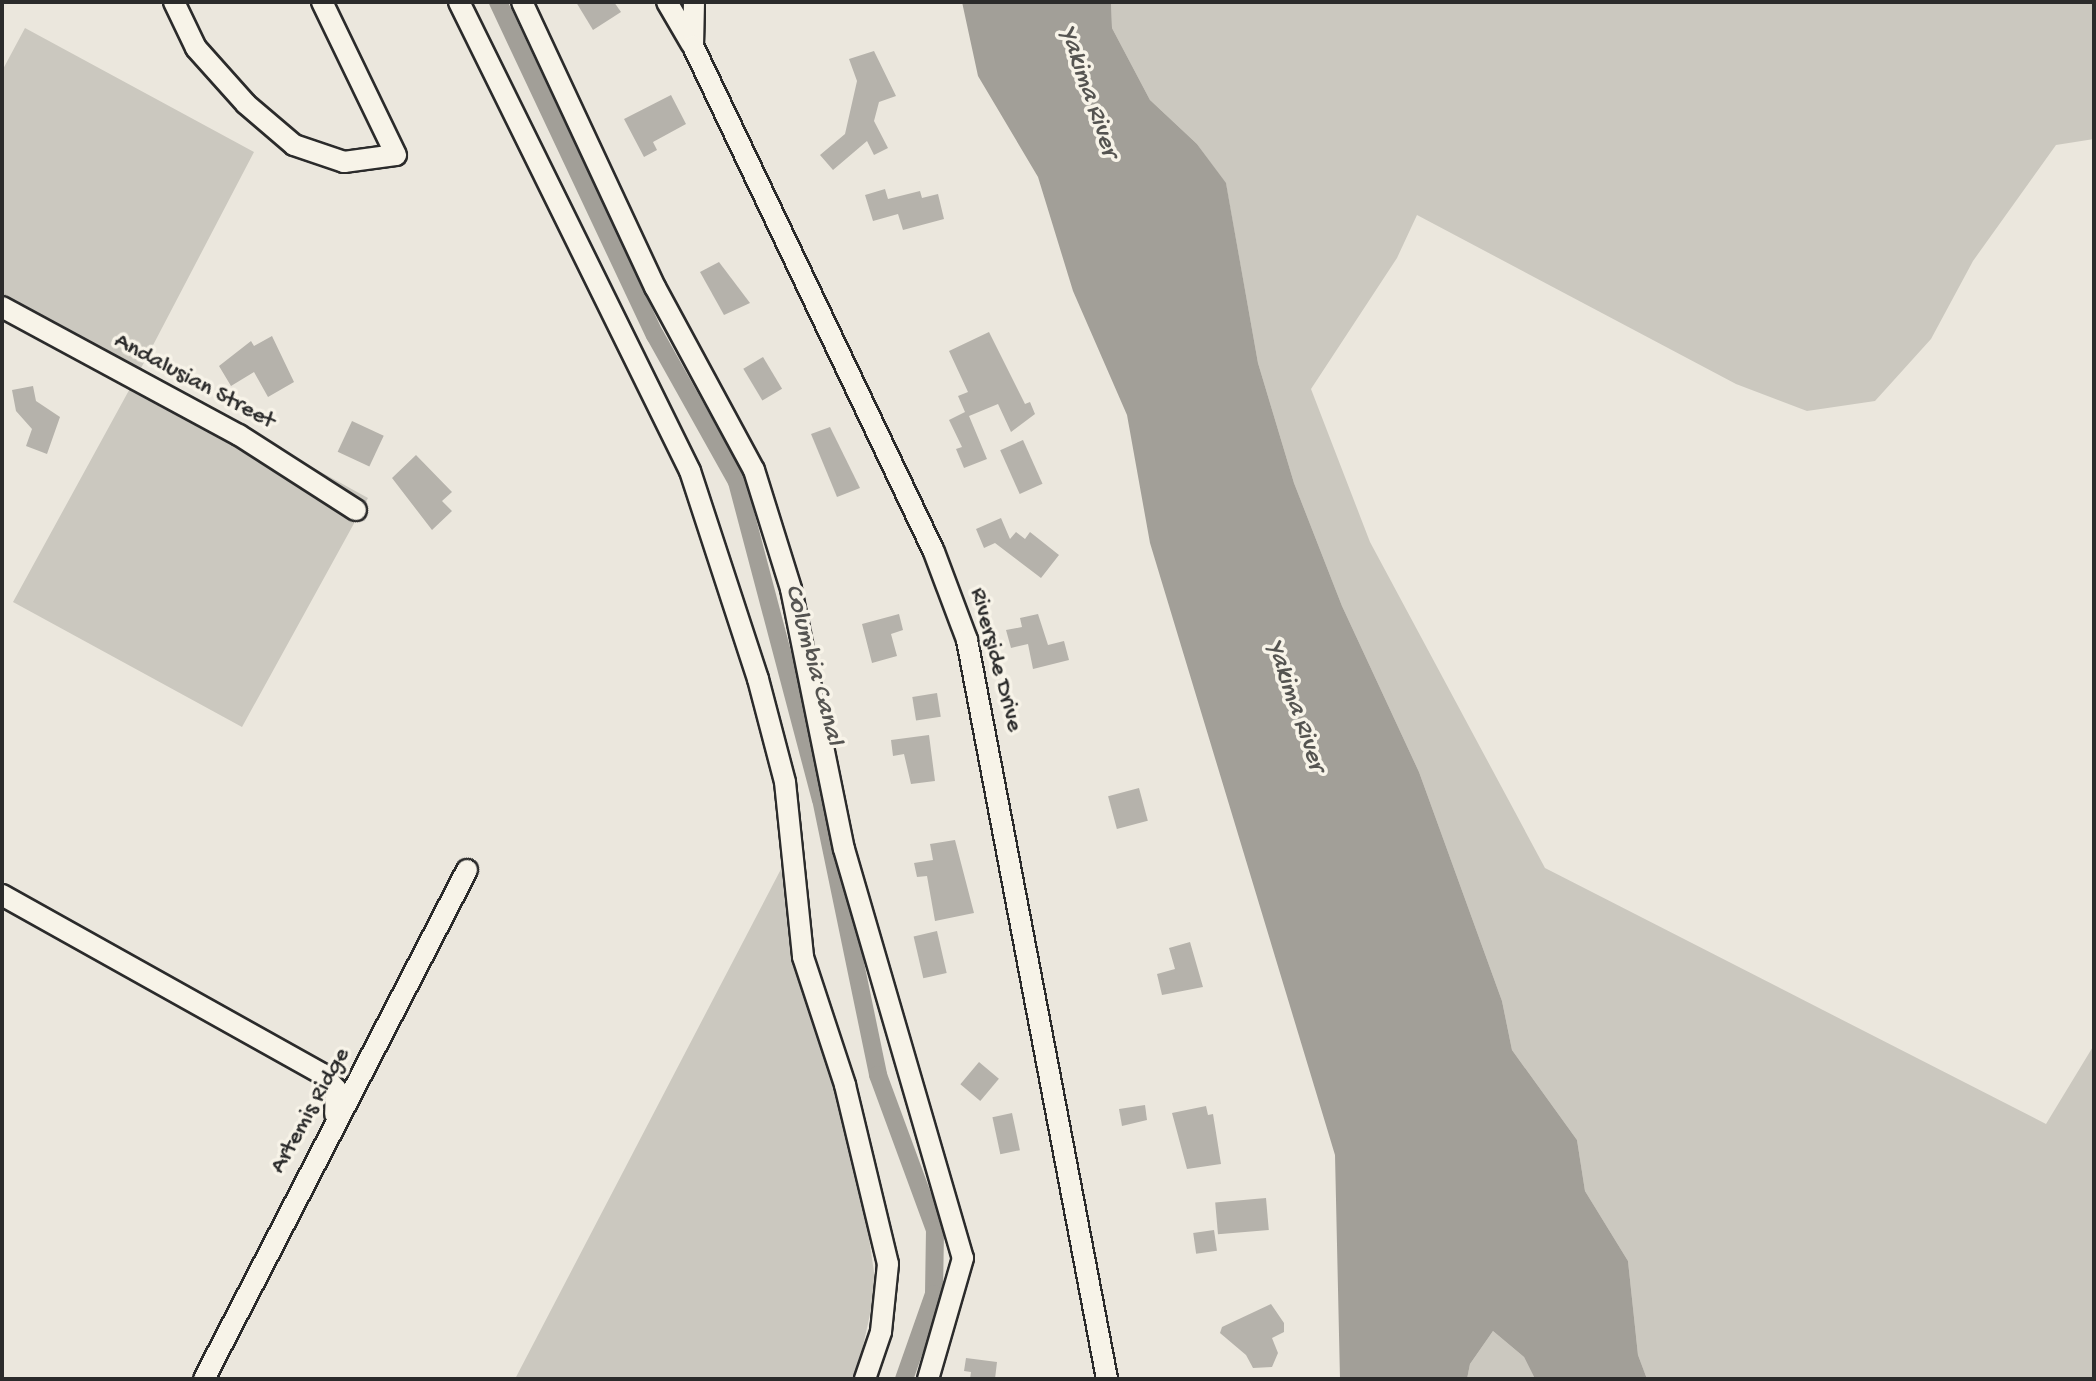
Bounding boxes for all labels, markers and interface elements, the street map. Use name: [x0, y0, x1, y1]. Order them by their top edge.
water label: Yakima River: [1050, 23, 1124, 161]
street label: Andalusian Street: [109, 328, 279, 436]
water label: Columbia Canal: [776, 581, 848, 749]
street label: Riverside Drive: [962, 585, 1028, 735]
water label: Yakima River: [1257, 637, 1331, 775]
street label: Artemis Ridge: [265, 1043, 357, 1179]

